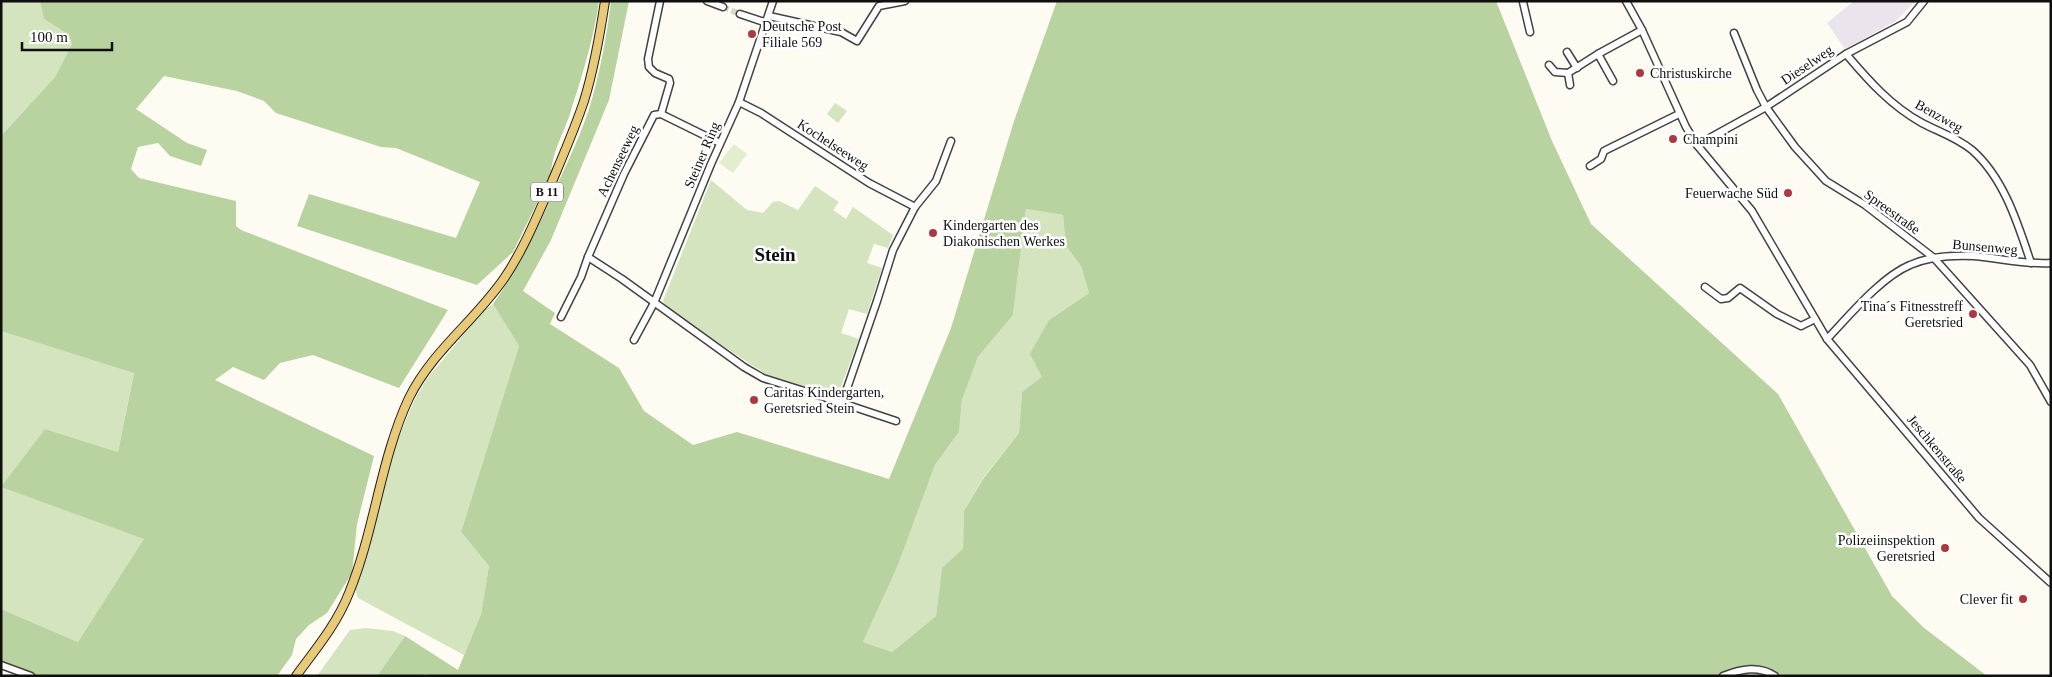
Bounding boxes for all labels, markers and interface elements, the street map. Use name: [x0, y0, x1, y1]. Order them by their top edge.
place label: Deutsche Post Filiale 569: [762, 19, 842, 50]
scale bar: [22, 20, 112, 52]
marker: Deutsche Post Filiale 569: [746, 28, 758, 40]
text: 100 m: [30, 29, 68, 45]
street label: Dieselweg: [1778, 42, 1836, 88]
place label: Christuskirche: [1650, 66, 1732, 81]
marker: Christuskirche: [1634, 67, 1646, 79]
street label: Benzweg: [1913, 97, 1965, 135]
street label: Kochelseeweg: [795, 116, 871, 174]
street label: Steiner Ring: [681, 120, 723, 190]
street label: Achenseeweg: [594, 123, 642, 199]
place label: Champini: [1683, 132, 1738, 147]
marker: Champini: [1667, 133, 1679, 145]
road number: B 11: [531, 182, 563, 202]
place label: Feuerwache Süd: [1685, 186, 1778, 201]
marker: Feuerwache Süd: [1782, 187, 1794, 199]
street label: Spreestraße: [1861, 187, 1923, 237]
place label: Kindergarten des Diakonischen Werkes: [943, 218, 1065, 249]
marker: Kindergarten des Diakonischen Werkes: [927, 227, 939, 239]
street label: Bunsenweg: [1952, 237, 2018, 257]
district label: Stein: [754, 244, 796, 265]
place label: Tina´s Fitnesstreff Geretsried: [1861, 299, 1963, 330]
marker: Tina´s Fitnesstreff Geretsried: [1967, 308, 1979, 320]
place label: Caritas Kindergarten, Geretsried Stein: [764, 385, 884, 416]
marker: Caritas Kindergarten, Geretsried Stein: [748, 394, 760, 406]
street label: Jeschkenstraße: [1904, 412, 1970, 486]
place label: Polizeiinspektion Geretsried: [1838, 533, 1935, 564]
marker: Polizeiinspektion Geretsried: [1939, 542, 1951, 554]
place label: Clever fit: [1960, 592, 2013, 607]
marker: Clever fit: [2017, 593, 2029, 605]

